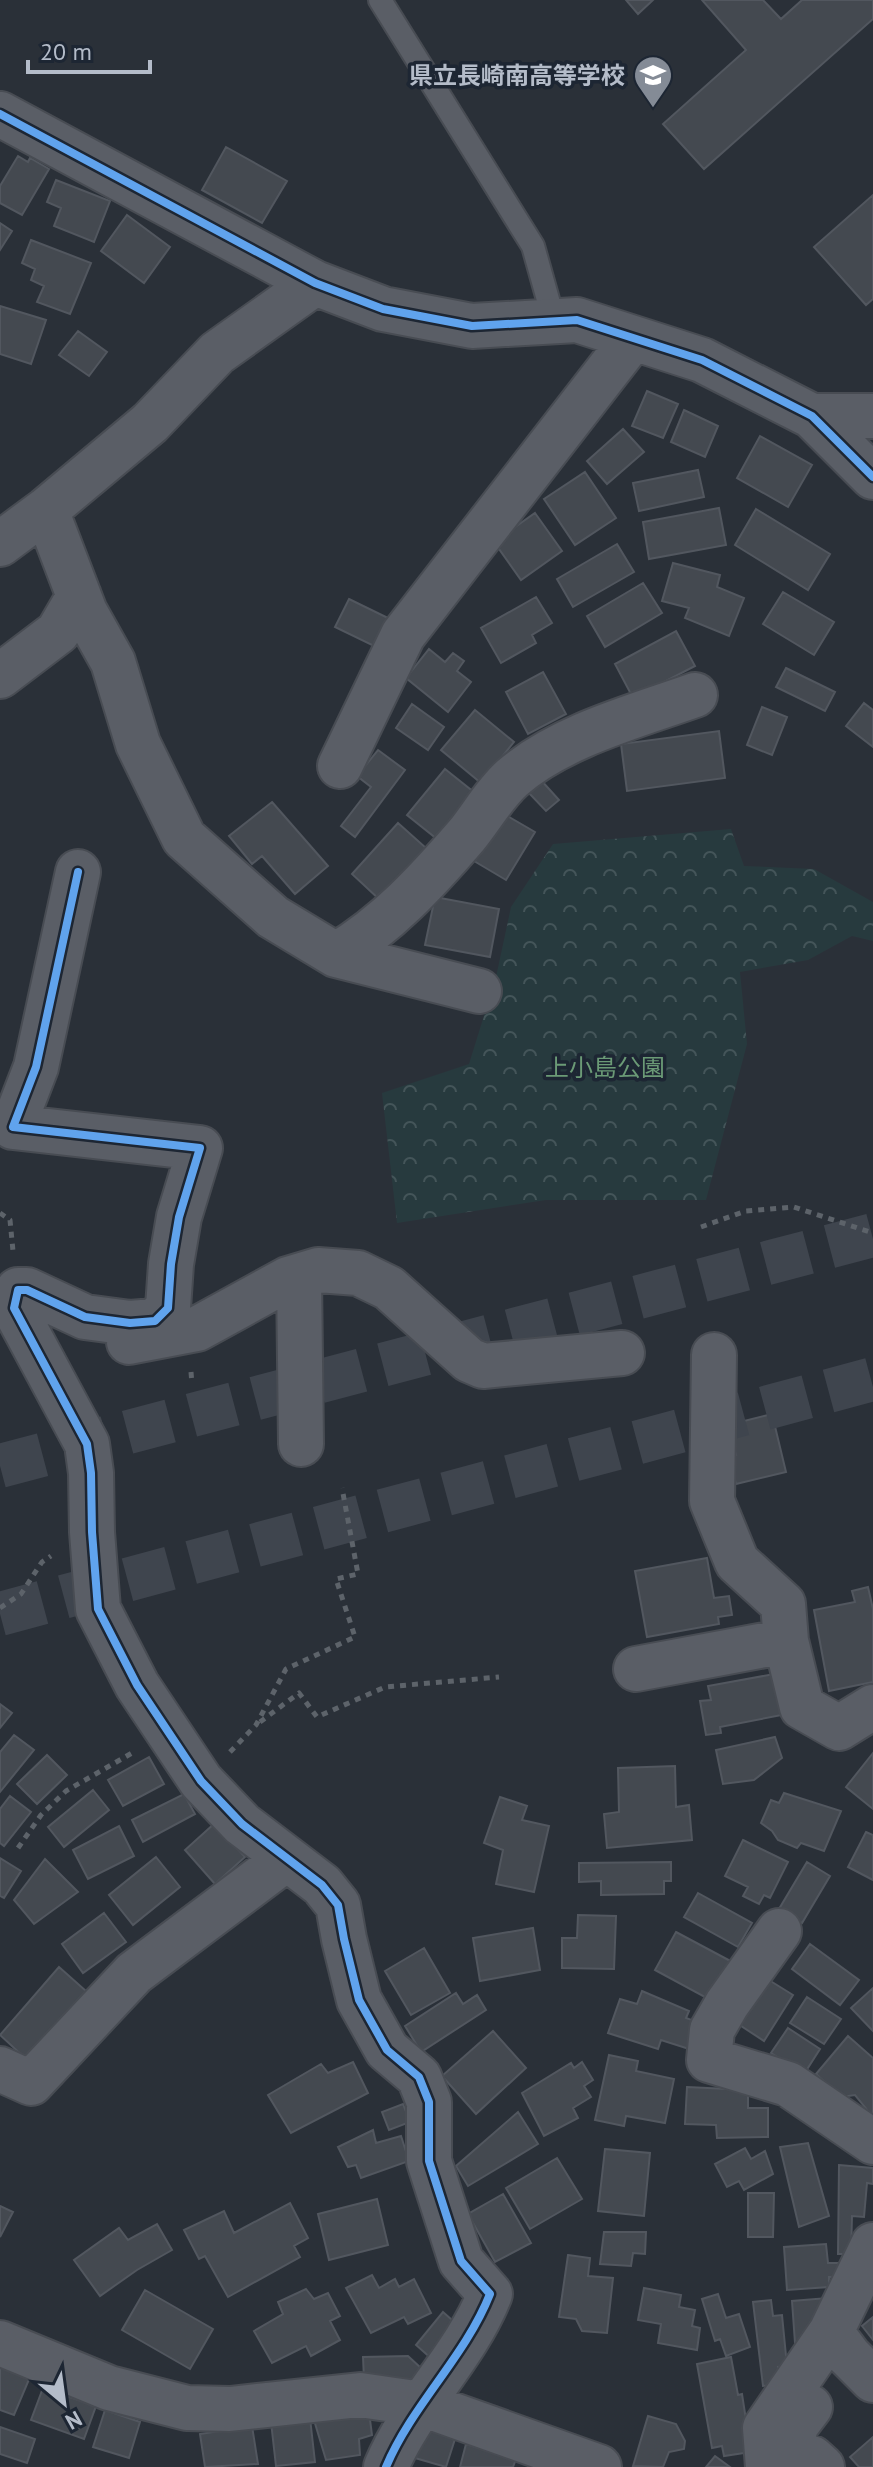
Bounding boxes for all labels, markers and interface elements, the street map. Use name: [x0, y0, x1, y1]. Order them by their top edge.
scale bar: [28, 24, 150, 74]
text: 20 m: [40, 36, 92, 67]
school or university icon: 県立長崎南高等学校: [632, 54, 674, 109]
place label: 県立長崎南高等学校: [409, 60, 625, 91]
park label: 上小島公園: [545, 1052, 665, 1083]
north arrow: [24, 2363, 104, 2443]
text: N: [61, 2405, 87, 2436]

